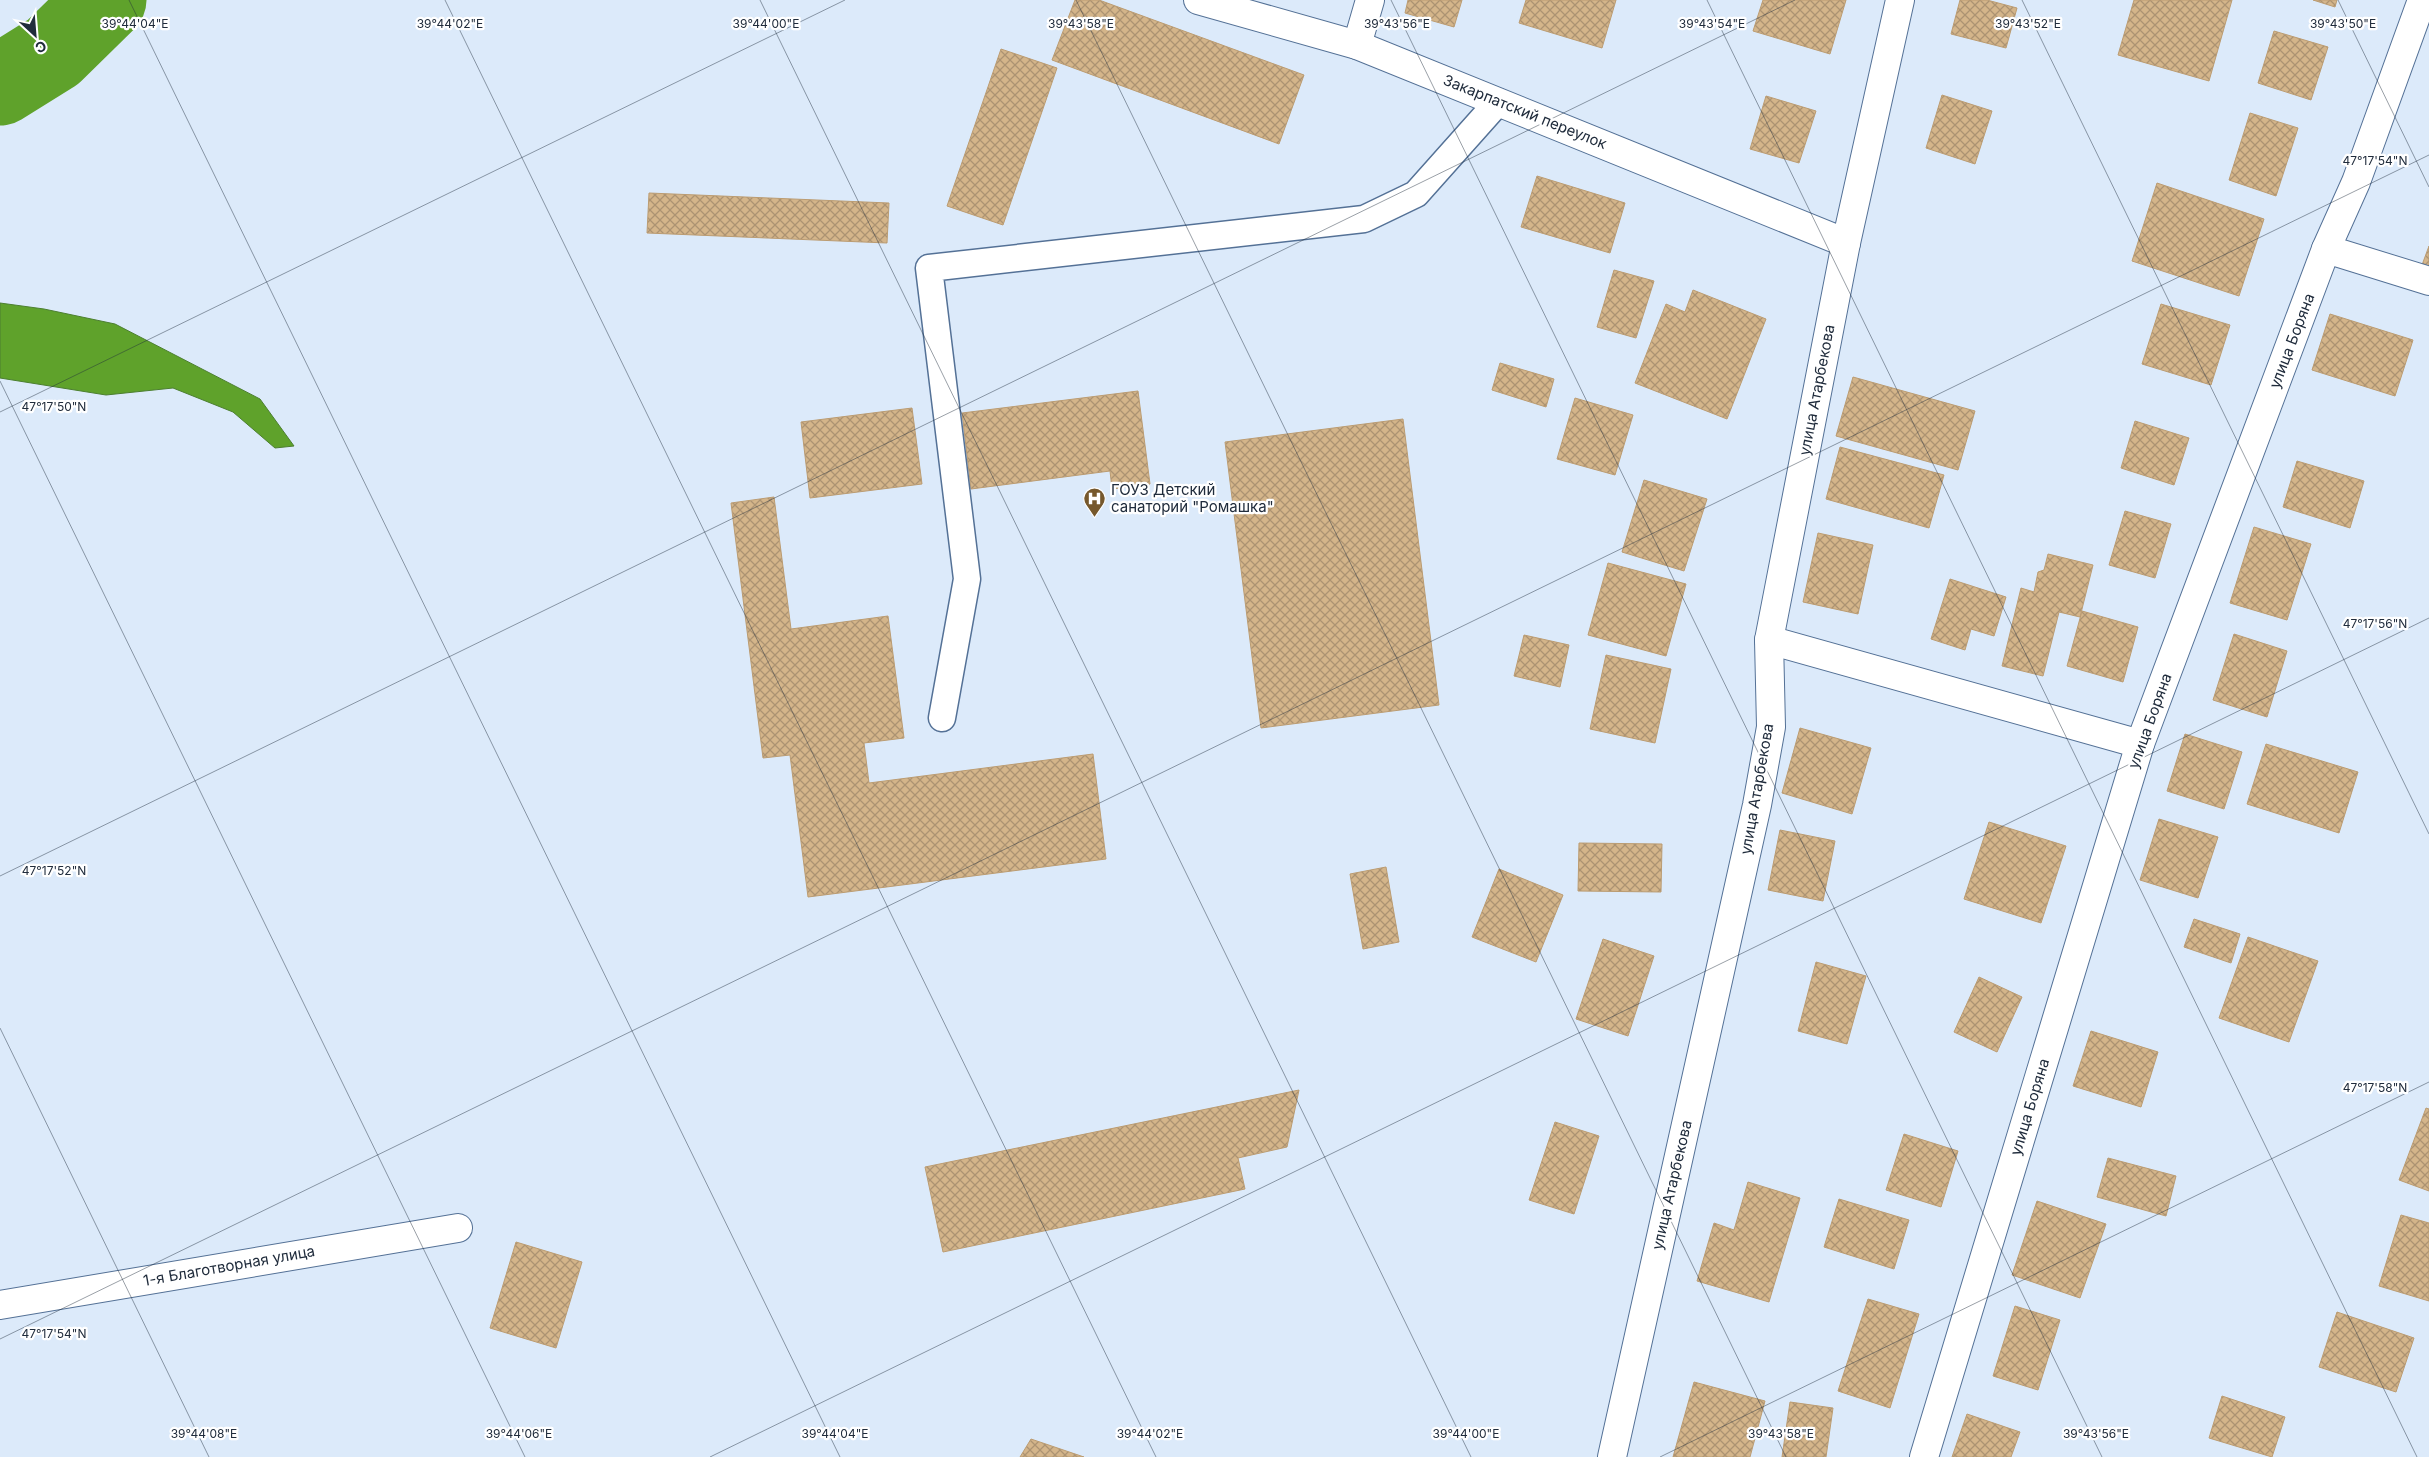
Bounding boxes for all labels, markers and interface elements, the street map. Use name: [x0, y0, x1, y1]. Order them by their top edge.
north arrow: [10, 10, 60, 60]
text: 39°44'04"E: [101, 16, 169, 31]
text: 39°44'02"E: [417, 16, 483, 31]
text: 39°44'00"E: [733, 16, 799, 31]
text: 39°43'58"E: [1048, 16, 1114, 31]
text: 39°43'56"E: [1364, 16, 1430, 31]
text: 39°43'54"E: [1679, 16, 1745, 31]
text: 39°43'52"E: [1995, 16, 2061, 31]
text: 39°43'50"E: [2310, 16, 2376, 31]
text: С: [33, 37, 49, 57]
street label: Закарпатский переулок: [1441, 70, 1610, 153]
text: 47°17'54"N: [2343, 153, 2407, 168]
street label: улица Боряна: [2265, 291, 2318, 391]
street label: улица Атарбекова: [1795, 323, 1839, 457]
text: 47°17'50"N: [22, 399, 86, 414]
place label: ГОУЗ Детский санаторий "Ромашка": [1111, 480, 1274, 516]
hospital icon: ГОУЗ Детский санаторий "Ромашка": [1083, 487, 1107, 518]
text: 47°17'56"N: [2343, 616, 2407, 631]
street label: улица Боряна: [2123, 670, 2176, 771]
street label: улица Атарбекова: [1736, 722, 1777, 856]
text: 47°17'52"N: [22, 863, 86, 878]
street label: улица Боряна: [2006, 1056, 2053, 1158]
text: 47°17'58"N: [2343, 1080, 2407, 1095]
street label: улица Атарбекова: [1647, 1118, 1696, 1252]
street label: 1-я Благотворная улица: [142, 1241, 316, 1290]
text: 47°17'54"N: [22, 1326, 86, 1341]
text: 39°44'08"E: [171, 1426, 237, 1441]
text: 39°44'06"E: [486, 1426, 552, 1441]
text: 39°44'04"E: [801, 1426, 869, 1441]
text: 39°44'02"E: [1117, 1426, 1183, 1441]
text: 39°44'00"E: [1433, 1426, 1499, 1441]
text: 39°43'58"E: [1748, 1426, 1814, 1441]
text: 39°43'56"E: [2063, 1426, 2129, 1441]

